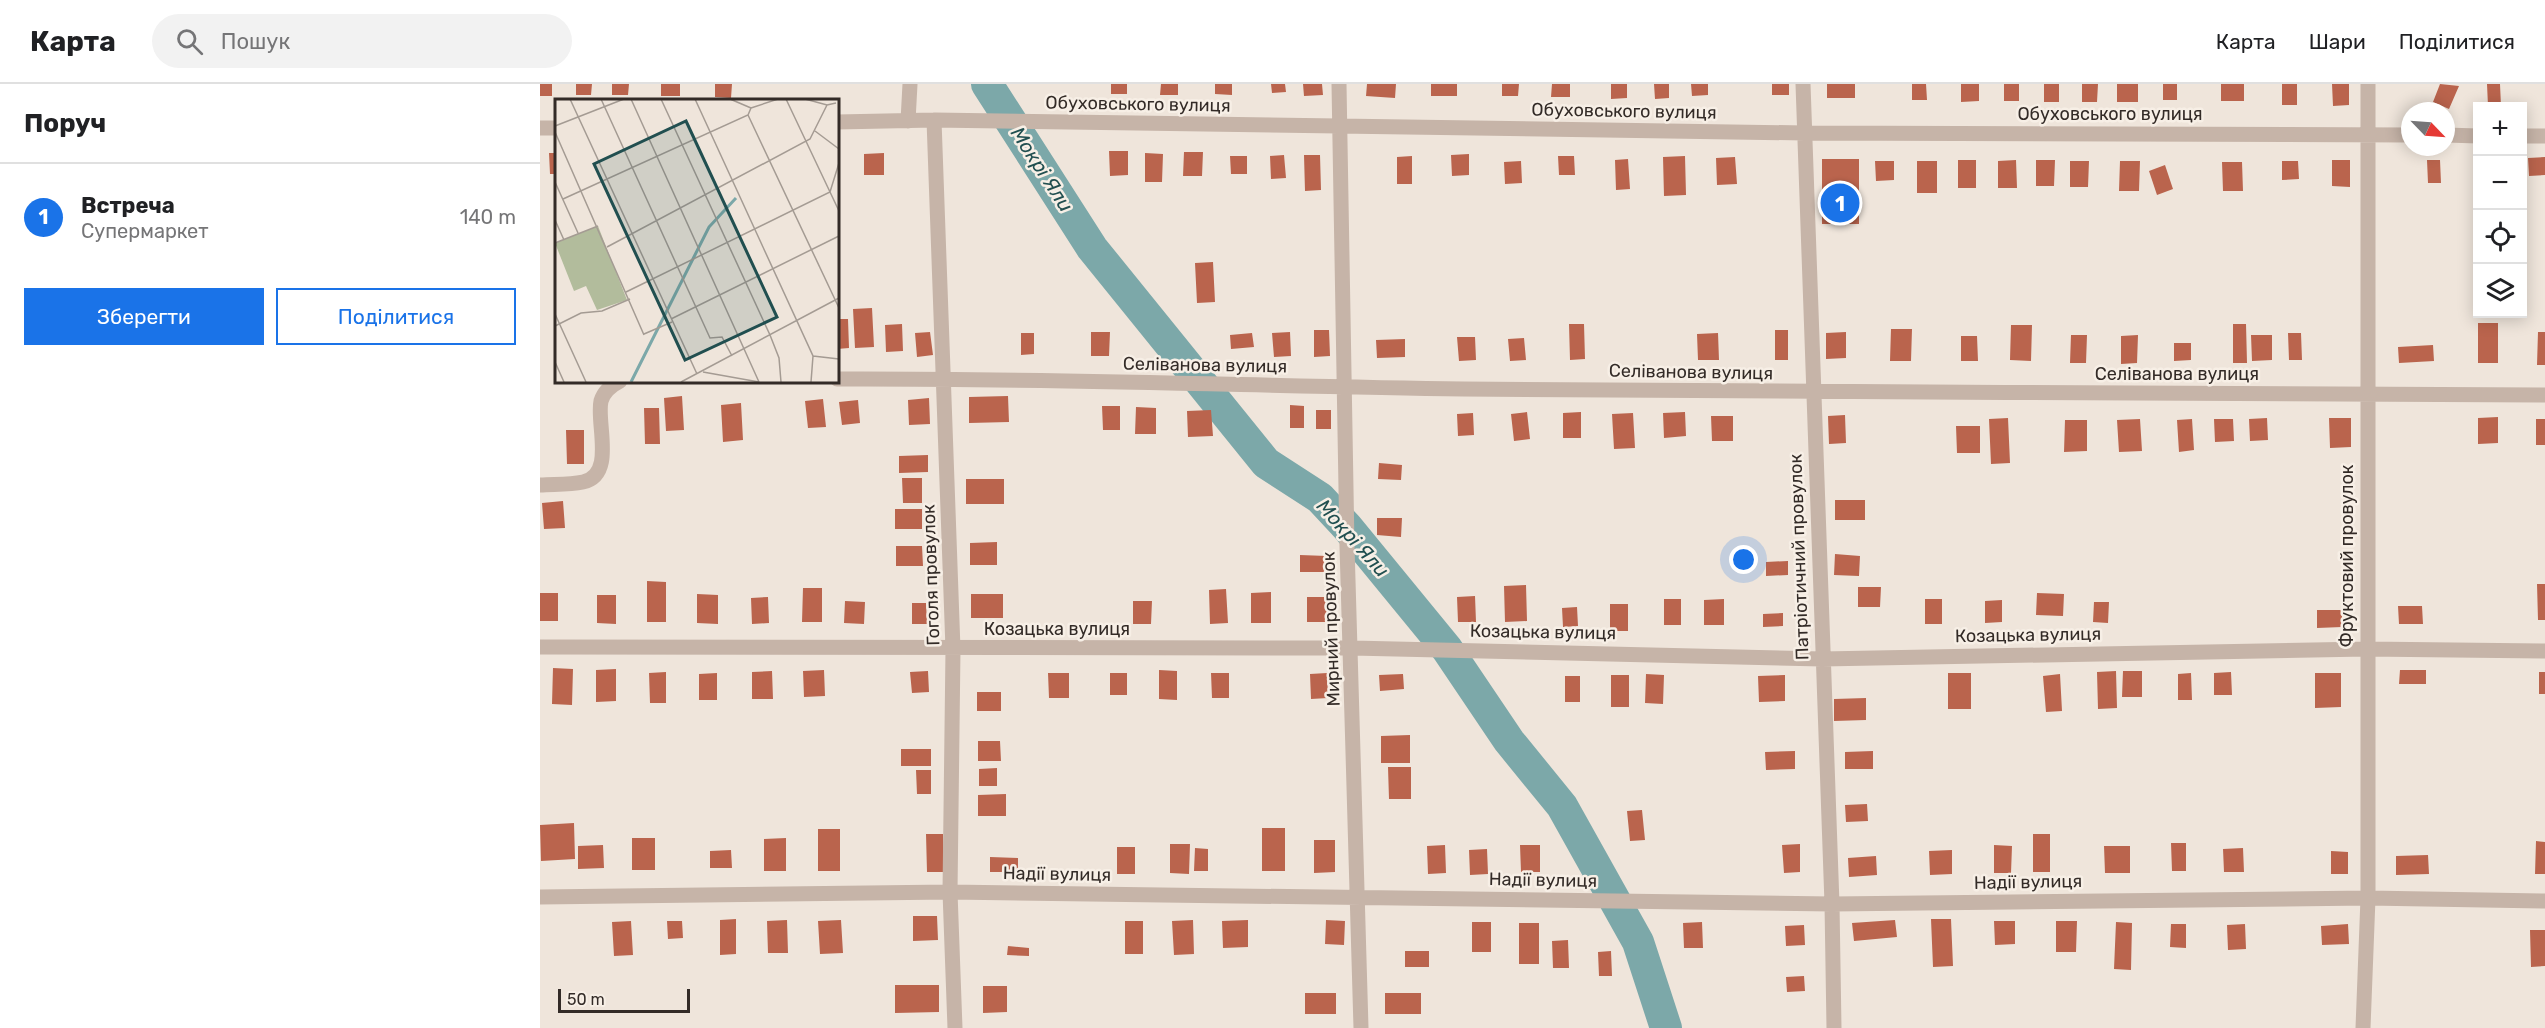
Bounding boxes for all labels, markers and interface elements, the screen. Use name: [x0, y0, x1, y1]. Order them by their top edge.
search box: [152, 14, 572, 68]
text: Карта: [30, 25, 116, 58]
icon: search: [173, 25, 206, 58]
text: Пошук: [221, 28, 290, 55]
text: Карта: [2216, 29, 2276, 54]
text: Шари: [2309, 29, 2366, 54]
text: Поділитися: [2399, 29, 2515, 54]
street label: Обуховського вулиця: [1045, 91, 1231, 117]
street label: Обуховського вулиця: [1531, 98, 1717, 124]
inset map: [555, 99, 838, 382]
north arrow: [2401, 102, 2455, 156]
map controls: [2473, 102, 2527, 318]
button: +: [2473, 102, 2527, 156]
street label: Обуховського вулиця: [2017, 103, 2203, 125]
text: Поруч: [24, 108, 106, 139]
water label: Мокрі Яли: [1006, 122, 1078, 216]
button: −: [2473, 156, 2527, 210]
pin: 1: [1820, 180, 1860, 226]
text: Встреча: [81, 192, 175, 219]
text: 1: [39, 205, 48, 229]
text: 140 m: [460, 205, 516, 229]
button: locate: [2473, 210, 2527, 264]
text: Супермаркет: [81, 219, 209, 243]
button: layers: [2473, 264, 2527, 318]
button: Зберегти: [24, 288, 264, 345]
button: Поділитися: [276, 288, 516, 345]
street label: Селіванова вулиця: [1123, 353, 1287, 377]
street label: Селіванова вулиця: [1609, 360, 1773, 384]
street label: Селіванова вулиця: [2095, 363, 2259, 385]
street label: Патріотичний провулок: [1784, 453, 1814, 660]
street label: Фруктовий провулок: [2336, 464, 2358, 647]
water label: Мокрі Яли: [1312, 494, 1394, 582]
street label: Гоголя провулок: [918, 504, 944, 646]
your location: [1729, 545, 1758, 574]
street label: Мирний провулок: [1317, 551, 1345, 707]
street label: Козацька вулиця: [984, 618, 1130, 640]
street label: Козацька вулиця: [1470, 620, 1616, 644]
street label: Козацька вулиця: [1955, 623, 2101, 647]
street label: Надії вулиця: [1003, 862, 1111, 886]
street label: Надії вулиця: [1489, 868, 1597, 892]
street label: Надії вулиця: [1974, 870, 2082, 894]
scale bar: [558, 986, 690, 1014]
text: 50 m: [567, 990, 605, 1009]

